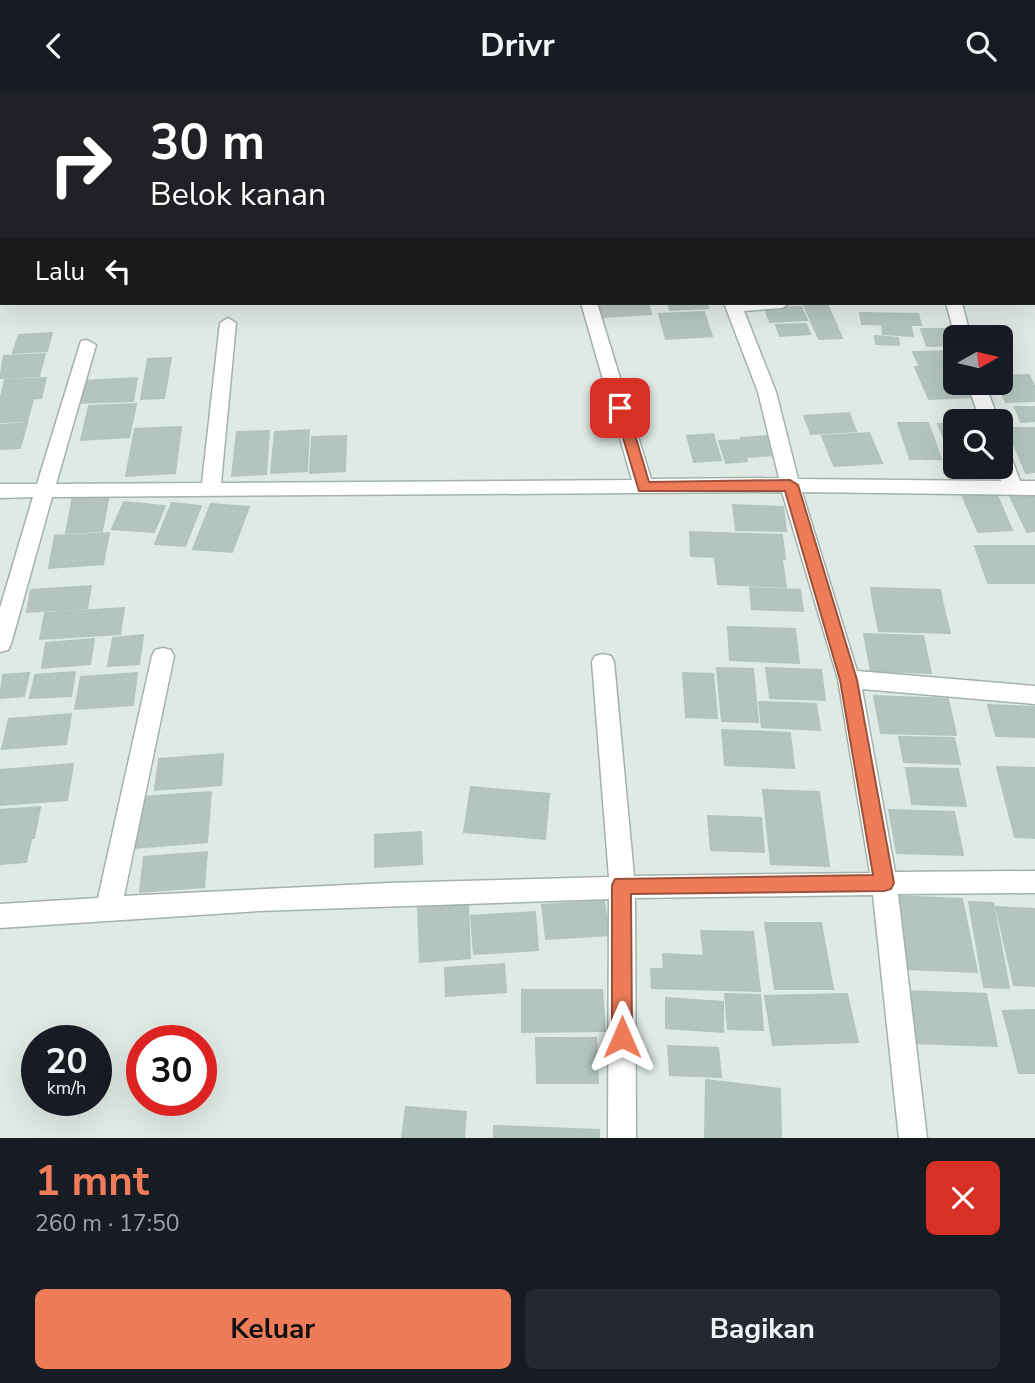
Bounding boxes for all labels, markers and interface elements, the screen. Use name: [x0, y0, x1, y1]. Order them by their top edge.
text: Drivr: [480, 24, 555, 67]
icon: back: [35, 27, 73, 65]
icon: search: [962, 27, 1000, 65]
text: 30 m: [150, 109, 265, 176]
icon: right: [35, 119, 126, 210]
text: Belok kanan: [150, 173, 326, 216]
icon: left: [99, 252, 137, 290]
text: Lalu: [35, 254, 85, 289]
north arrow: [943, 325, 1013, 395]
map controls: [943, 325, 1013, 479]
pin: [590, 378, 650, 438]
icon: arrive: [601, 389, 639, 427]
button: search: [943, 409, 1013, 479]
position arrow: [585, 1000, 659, 1074]
speed limit sign: 30: [126, 1025, 217, 1116]
text: 20: [45, 1038, 88, 1085]
text: km/h: [47, 1076, 86, 1100]
text: 1 mnt: [35, 1153, 149, 1210]
button: close: [926, 1161, 1000, 1235]
text: 260 m · 17:50: [35, 1208, 180, 1239]
button: Keluar: [35, 1289, 511, 1369]
button: Bagikan: [525, 1289, 1000, 1369]

